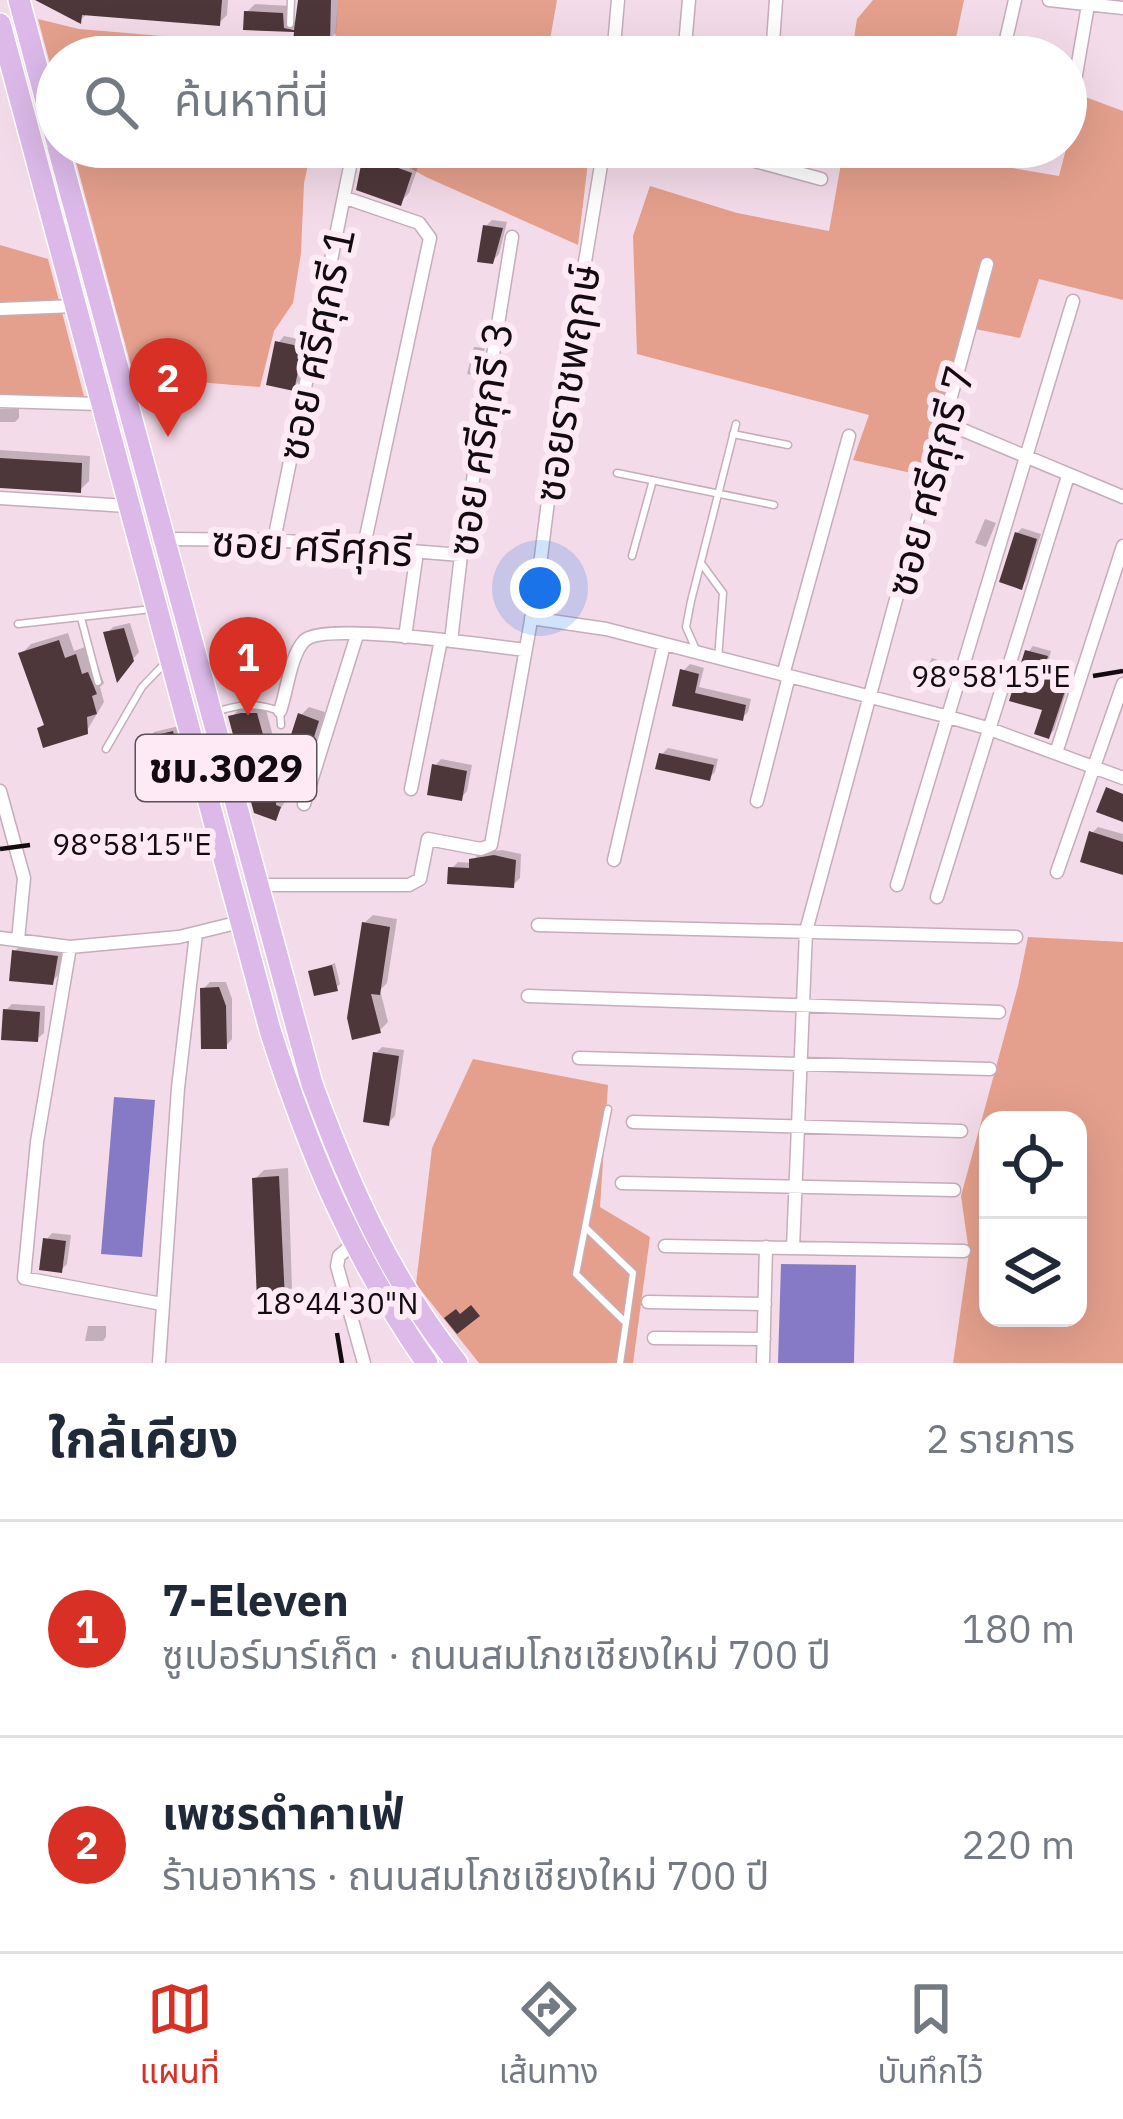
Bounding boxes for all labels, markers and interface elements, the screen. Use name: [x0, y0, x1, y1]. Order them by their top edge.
search box: [36, 36, 1087, 168]
icon: search: [78, 69, 144, 135]
text: ค้นหาที่นี่: [174, 70, 329, 128]
street label: ซอย ศรีศุกรี 1: [264, 223, 367, 465]
street label: ซอยราชพฤกษ์: [521, 260, 612, 506]
street label: ซอย ศรีศุกรี 3: [434, 318, 525, 560]
pin: 2: [129, 338, 207, 437]
street label: ซอย ศรีศุกรี 7: [872, 360, 987, 602]
street label: ซอย ศรีศุกรี: [210, 513, 414, 578]
your location: [510, 558, 570, 618]
pin: 1: [209, 617, 287, 716]
text: 98°58'15"E: [911, 656, 1071, 695]
road number: ชม.3029: [136, 735, 316, 801]
text: 98°58'15"E: [52, 824, 212, 863]
map controls: [979, 1111, 1087, 1327]
button: locate: [979, 1111, 1087, 1219]
button: layers: [979, 1219, 1087, 1327]
text: 18°44'30"N: [255, 1283, 419, 1322]
text: ใกล้เคียง: [48, 1405, 238, 1471]
text: 2 รายการ: [926, 1413, 1075, 1464]
text: 7-Eleven: [162, 1570, 349, 1628]
text: 1: [75, 1603, 99, 1654]
text: 180 m: [962, 1603, 1075, 1654]
text: ซูเปอร์มาร์เก็ต · ถนนสมโภชเชียงใหม่ 700 ปี: [162, 1629, 831, 1680]
text: เพชรดำคาเฟ่: [162, 1783, 403, 1841]
text: 2: [75, 1819, 99, 1870]
text: 220 m: [962, 1819, 1075, 1870]
text: ร้านอาหาร · ถนนสมโภชเชียงใหม่ 700 ปี: [162, 1850, 769, 1901]
tab: แผนที่: [139, 1976, 220, 2098]
tab: เส้นทาง: [499, 1976, 599, 2098]
tab: บันทึกไว้: [878, 1976, 984, 2098]

